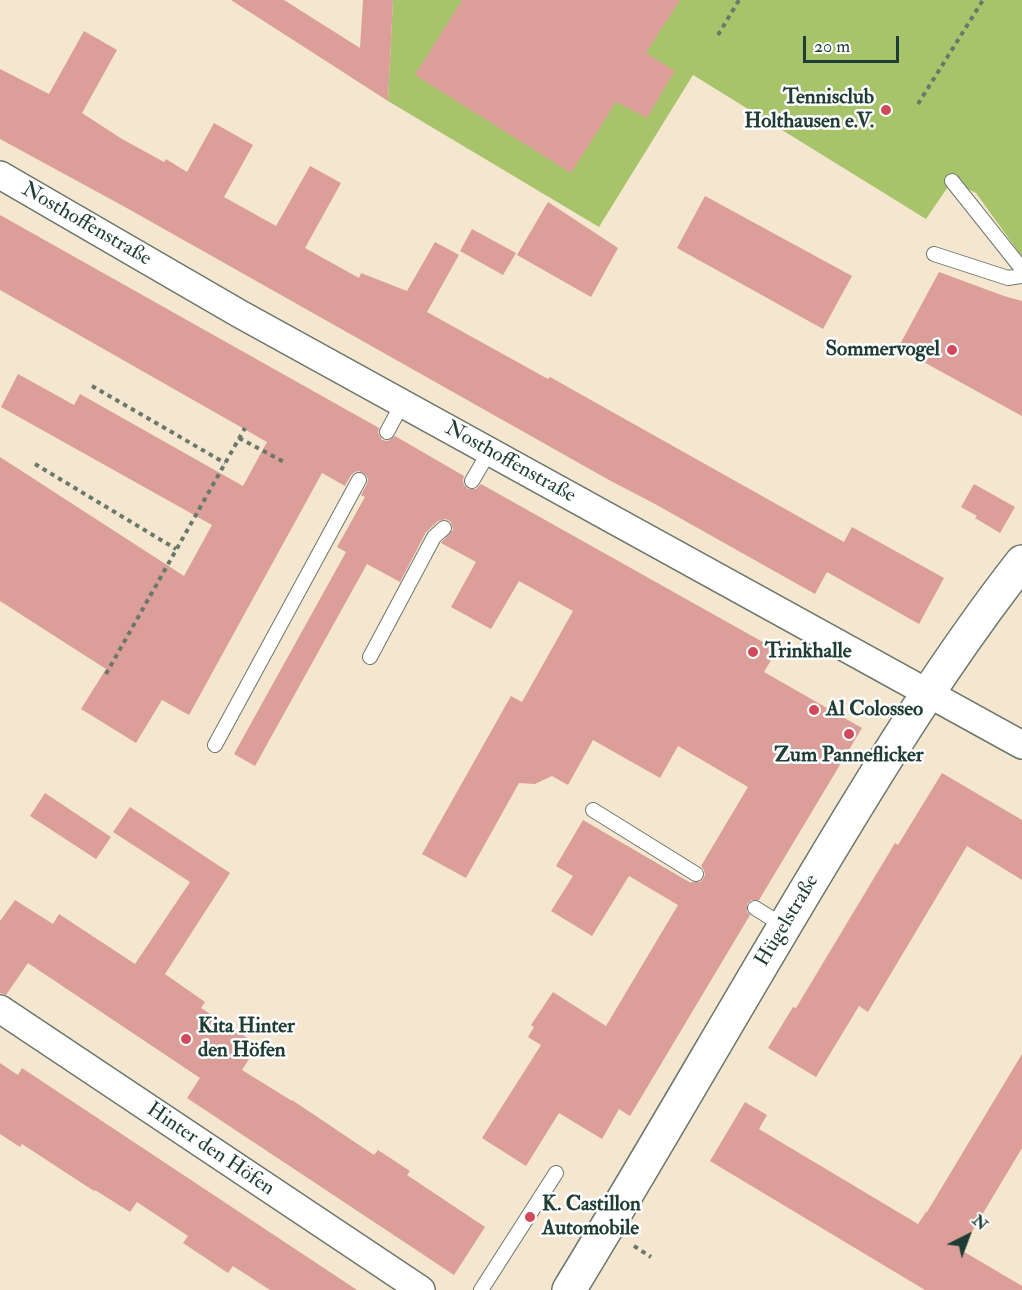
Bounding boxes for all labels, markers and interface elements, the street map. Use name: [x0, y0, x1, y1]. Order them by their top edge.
scale bar: [806, 24, 902, 62]
text: 20 m: [814, 35, 850, 58]
place label: Tennisclub Holthausen e.V.: [744, 85, 874, 135]
marker: Tennisclub Holthausen e.V.: [879, 103, 893, 117]
street label: Nosthoffenstraße: [17, 178, 155, 272]
place label: Sommervogel: [825, 337, 940, 363]
marker: Sommervogel: [945, 343, 959, 357]
street label: Nosthoffenstraße: [440, 417, 580, 509]
place label: Trinkhalle: [765, 639, 852, 665]
marker: Trinkhalle: [746, 645, 760, 659]
place label: Al Colosseo: [826, 697, 923, 723]
marker: Al Colosseo: [807, 703, 821, 717]
marker: Zum Panneflicker: [842, 727, 856, 741]
place label: Zum Panneflicker: [774, 743, 924, 769]
street label: Hügelstraße: [751, 870, 825, 972]
place label: Kita Hinter den Höfen: [198, 1014, 295, 1064]
marker: Kita Hinter den Höfen: [179, 1032, 193, 1046]
street label: Hinter den Höfen: [141, 1098, 279, 1202]
place label: K. Castillon Automobile: [542, 1192, 641, 1242]
north arrow: [938, 1206, 998, 1266]
marker: K. Castillon Automobile: [523, 1210, 537, 1224]
text: N: [968, 1210, 992, 1235]

